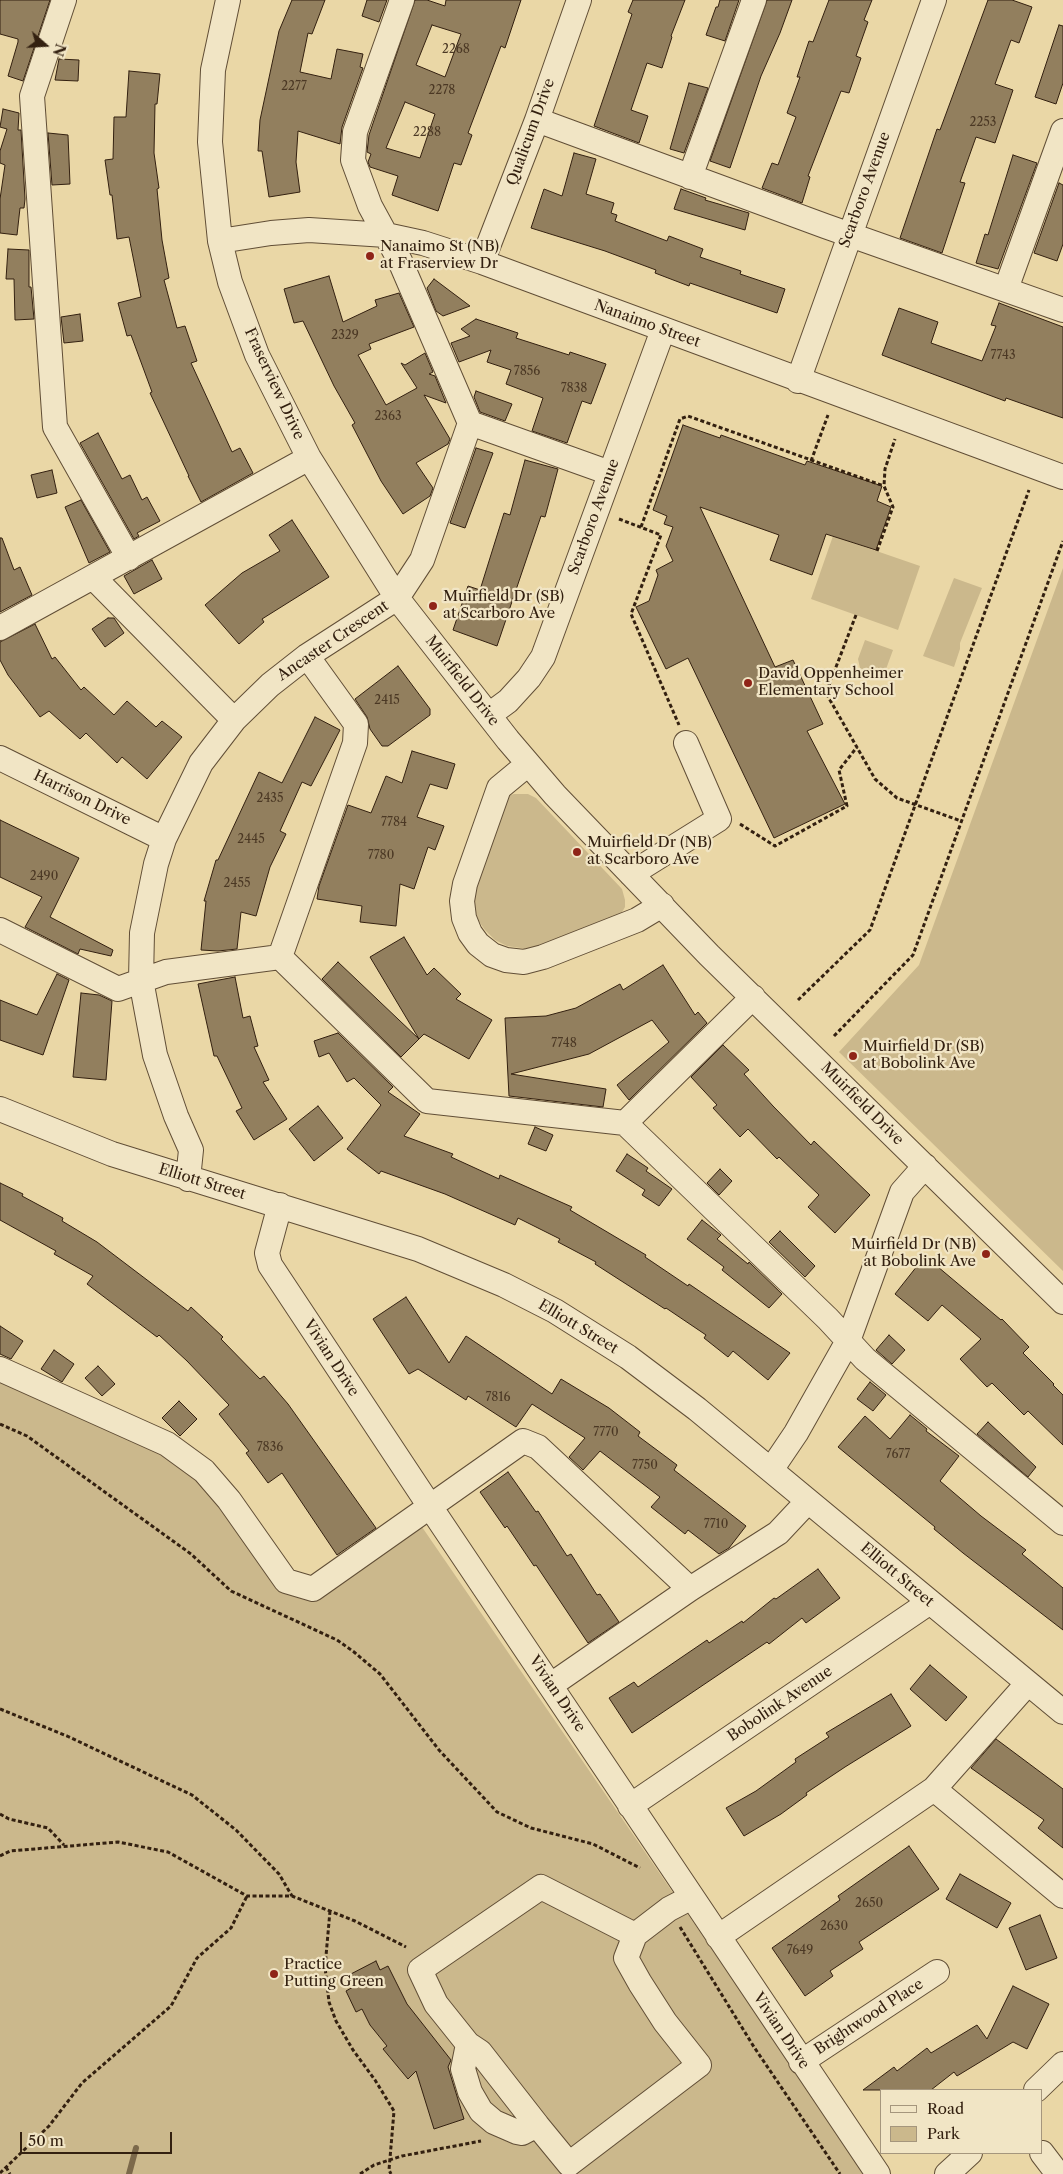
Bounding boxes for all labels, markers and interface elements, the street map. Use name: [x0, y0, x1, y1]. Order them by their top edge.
north arrow: [20, 20, 70, 70]
text: N: [49, 41, 70, 59]
house number: 2268: [442, 43, 470, 57]
street label: Qualicum Drive: [503, 76, 559, 188]
house number: 2277: [281, 80, 307, 94]
house number: 2278: [429, 84, 455, 98]
house number: 2253: [970, 116, 996, 130]
house number: 2288: [413, 126, 441, 140]
street label: Scarboro Avenue: [836, 130, 894, 250]
place label: Nanaimo St (NB) at Fraserview Dr: [380, 238, 499, 273]
marker: Nanaimo St (NB) at Fraserview Dr: [364, 250, 376, 262]
street label: Nanaimo Street: [592, 296, 702, 352]
street label: Fraserview Drive: [240, 325, 308, 443]
house number: 2329: [331, 329, 359, 343]
house number: 7743: [991, 349, 1015, 363]
house number: 7856: [514, 365, 540, 379]
house number: 7838: [561, 382, 587, 396]
house number: 2363: [374, 410, 402, 424]
street label: Scarboro Avenue: [565, 457, 623, 577]
place label: Muirfield Dr (SB) at Scarboro Ave: [443, 588, 564, 623]
street label: Ancaster Crescent: [274, 597, 392, 685]
marker: Muirfield Dr (SB) at Scarboro Ave: [427, 600, 439, 612]
street label: Muirfield Drive: [421, 632, 503, 730]
place label: David Oppenheimer Elementary School: [758, 665, 903, 700]
marker: David Oppenheimer Elementary School: [742, 677, 754, 689]
house number: 2415: [374, 694, 400, 708]
street label: Harrison Drive: [30, 767, 134, 829]
house number: 2435: [257, 792, 283, 806]
house number: 7784: [381, 816, 407, 830]
house number: 2445: [237, 833, 265, 847]
place label: Muirfield Dr (NB) at Scarboro Ave: [587, 834, 712, 869]
marker: Muirfield Dr (NB) at Scarboro Ave: [571, 846, 583, 858]
house number: 7780: [368, 849, 394, 863]
house number: 2490: [30, 870, 58, 884]
house number: 2455: [224, 877, 250, 891]
house number: 7748: [551, 1037, 577, 1051]
place label: Muirfield Dr (SB) at Bobolink Ave: [863, 1038, 984, 1073]
marker: Muirfield Dr (SB) at Bobolink Ave: [847, 1050, 859, 1062]
street label: Muirfield Drive: [817, 1059, 907, 1149]
street label: Elliott Street: [156, 1160, 248, 1204]
place label: Muirfield Dr (NB) at Bobolink Ave: [851, 1236, 976, 1271]
marker: Muirfield Dr (NB) at Bobolink Ave: [980, 1248, 992, 1260]
street label: Elliott Street: [535, 1296, 621, 1358]
street label: Vivian Drive: [299, 1316, 363, 1400]
house number: 7816: [485, 1391, 511, 1405]
house number: 7770: [593, 1426, 619, 1440]
house number: 7836: [257, 1441, 283, 1455]
house number: 7677: [886, 1448, 910, 1462]
house number: 7750: [632, 1459, 658, 1473]
house number: 7710: [704, 1518, 728, 1532]
street label: Elliott Street: [857, 1539, 937, 1611]
street label: Vivian Drive: [525, 1652, 589, 1736]
street label: Bobolink Avenue: [724, 1662, 836, 1746]
house number: 2650: [855, 1897, 883, 1911]
house number: 2630: [820, 1920, 848, 1934]
house number: 7649: [787, 1944, 813, 1958]
place label: Practice Putting Green: [284, 1956, 384, 1991]
marker: Practice Putting Green: [268, 1968, 280, 1980]
street label: Brightwood Place: [811, 1975, 927, 2059]
street label: Vivian Drive: [749, 1989, 813, 2073]
legend: [880, 2089, 1043, 2154]
text: Road: [927, 2099, 964, 2118]
scale bar: [22, 2122, 175, 2154]
text: Park: [927, 2124, 960, 2143]
text: 50 m: [28, 2131, 64, 2150]

